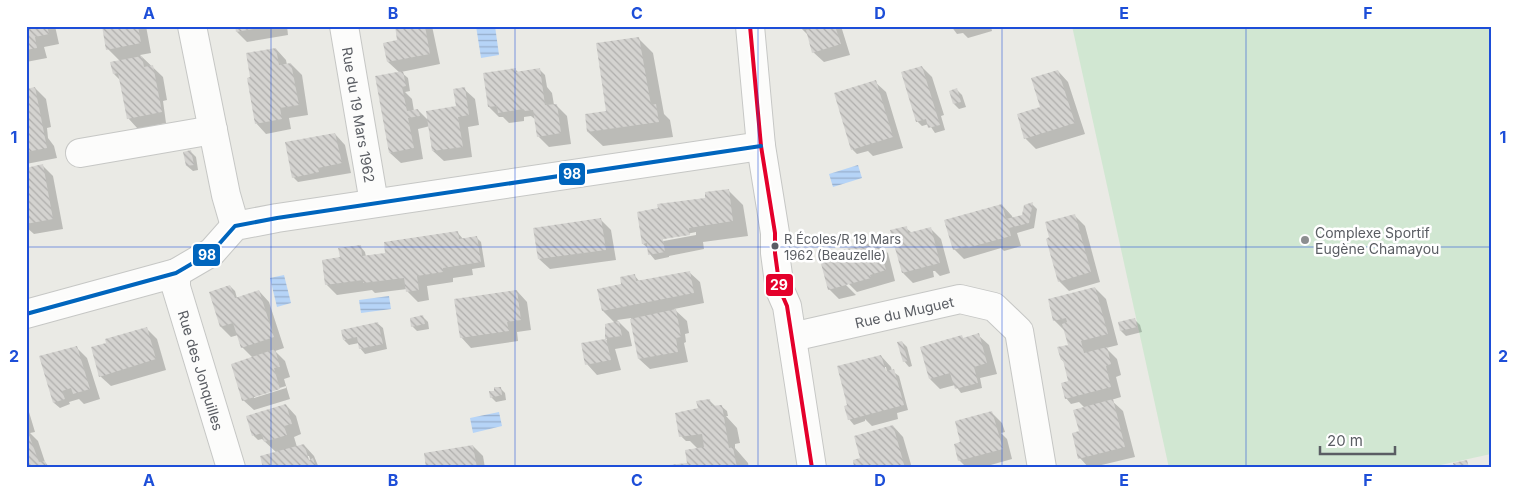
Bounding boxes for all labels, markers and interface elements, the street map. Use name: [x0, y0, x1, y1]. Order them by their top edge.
text: A: [143, 3, 155, 23]
text: B: [388, 3, 398, 23]
text: C: [631, 3, 643, 23]
text: D: [874, 3, 886, 23]
text: E: [1119, 3, 1129, 23]
text: F: [1363, 3, 1373, 23]
street label: Rue du 19 Mars 1962: [339, 46, 379, 184]
text: 1: [11, 127, 17, 147]
text: 1: [1500, 127, 1506, 147]
line badge: 98: [558, 162, 586, 186]
text: 98: [563, 165, 581, 182]
place label: Complexe Sportif Eugène Chamayou: [1315, 224, 1439, 257]
place label: R Écoles/R 19 Mars 1962 (Beauzelle): [784, 231, 901, 263]
marker: Complexe Sportif Eugène Chamayou: [1299, 234, 1311, 246]
marker: R Écoles/R 19 Mars 1962 (Beauzelle): [770, 241, 780, 251]
line badge: 98: [192, 243, 221, 267]
text: 98: [198, 246, 216, 263]
line badge: 29: [765, 273, 794, 297]
text: 29: [770, 276, 788, 293]
street label: Rue du Muguet: [853, 292, 956, 331]
street label: Rue des Jonquilles: [175, 308, 228, 432]
text: 2: [9, 346, 19, 366]
text: 2: [1498, 346, 1508, 366]
scale bar: [1320, 424, 1394, 456]
text: 20 m: [1327, 431, 1363, 450]
text: A: [143, 470, 155, 490]
text: B: [388, 470, 398, 490]
text: C: [631, 470, 643, 490]
text: D: [874, 470, 886, 490]
text: E: [1119, 470, 1129, 490]
text: F: [1363, 470, 1373, 490]

